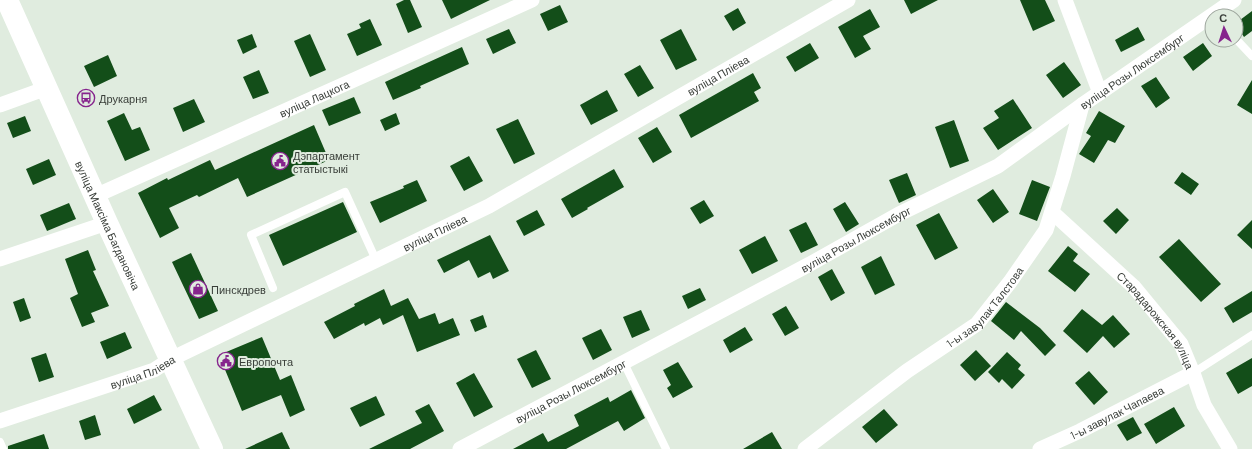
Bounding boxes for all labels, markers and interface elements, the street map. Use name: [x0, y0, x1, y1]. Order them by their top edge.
north arrow: [1204, 8, 1244, 48]
text: С: [1219, 11, 1228, 24]
street label: вуліца Розы Люксембург: [1077, 30, 1186, 111]
street label: вуліца Пліева: [684, 52, 752, 98]
street label: вуліца Лацкога: [277, 76, 352, 119]
bus stop icon: Друкарня: [76, 88, 96, 108]
place label: Друкарня: [99, 92, 147, 105]
place label: Дэпартамент статыстыкі: [293, 149, 360, 175]
public building icon: Дэпартамент статыстыкі: [270, 151, 290, 171]
street label: вуліца Максіма Багдановіча: [73, 159, 144, 293]
street label: вуліца Розы Люксембург: [798, 203, 912, 274]
street label: вуліца Пліева: [401, 211, 469, 253]
street label: 1-ы завулак Талстова: [943, 263, 1026, 350]
street label: Старадарожская вуліца: [1115, 269, 1197, 371]
shop icon: Пинскдрев: [188, 279, 208, 299]
place label: Пинскдрев: [211, 283, 266, 296]
street label: вуліца Пліева: [108, 351, 177, 391]
public building icon: Европочта: [216, 351, 236, 371]
place label: Европочта: [239, 355, 294, 368]
street label: вуліца Розы Люксембург: [513, 356, 628, 425]
street label: 1-ы завулак Чапаева: [1068, 382, 1166, 441]

